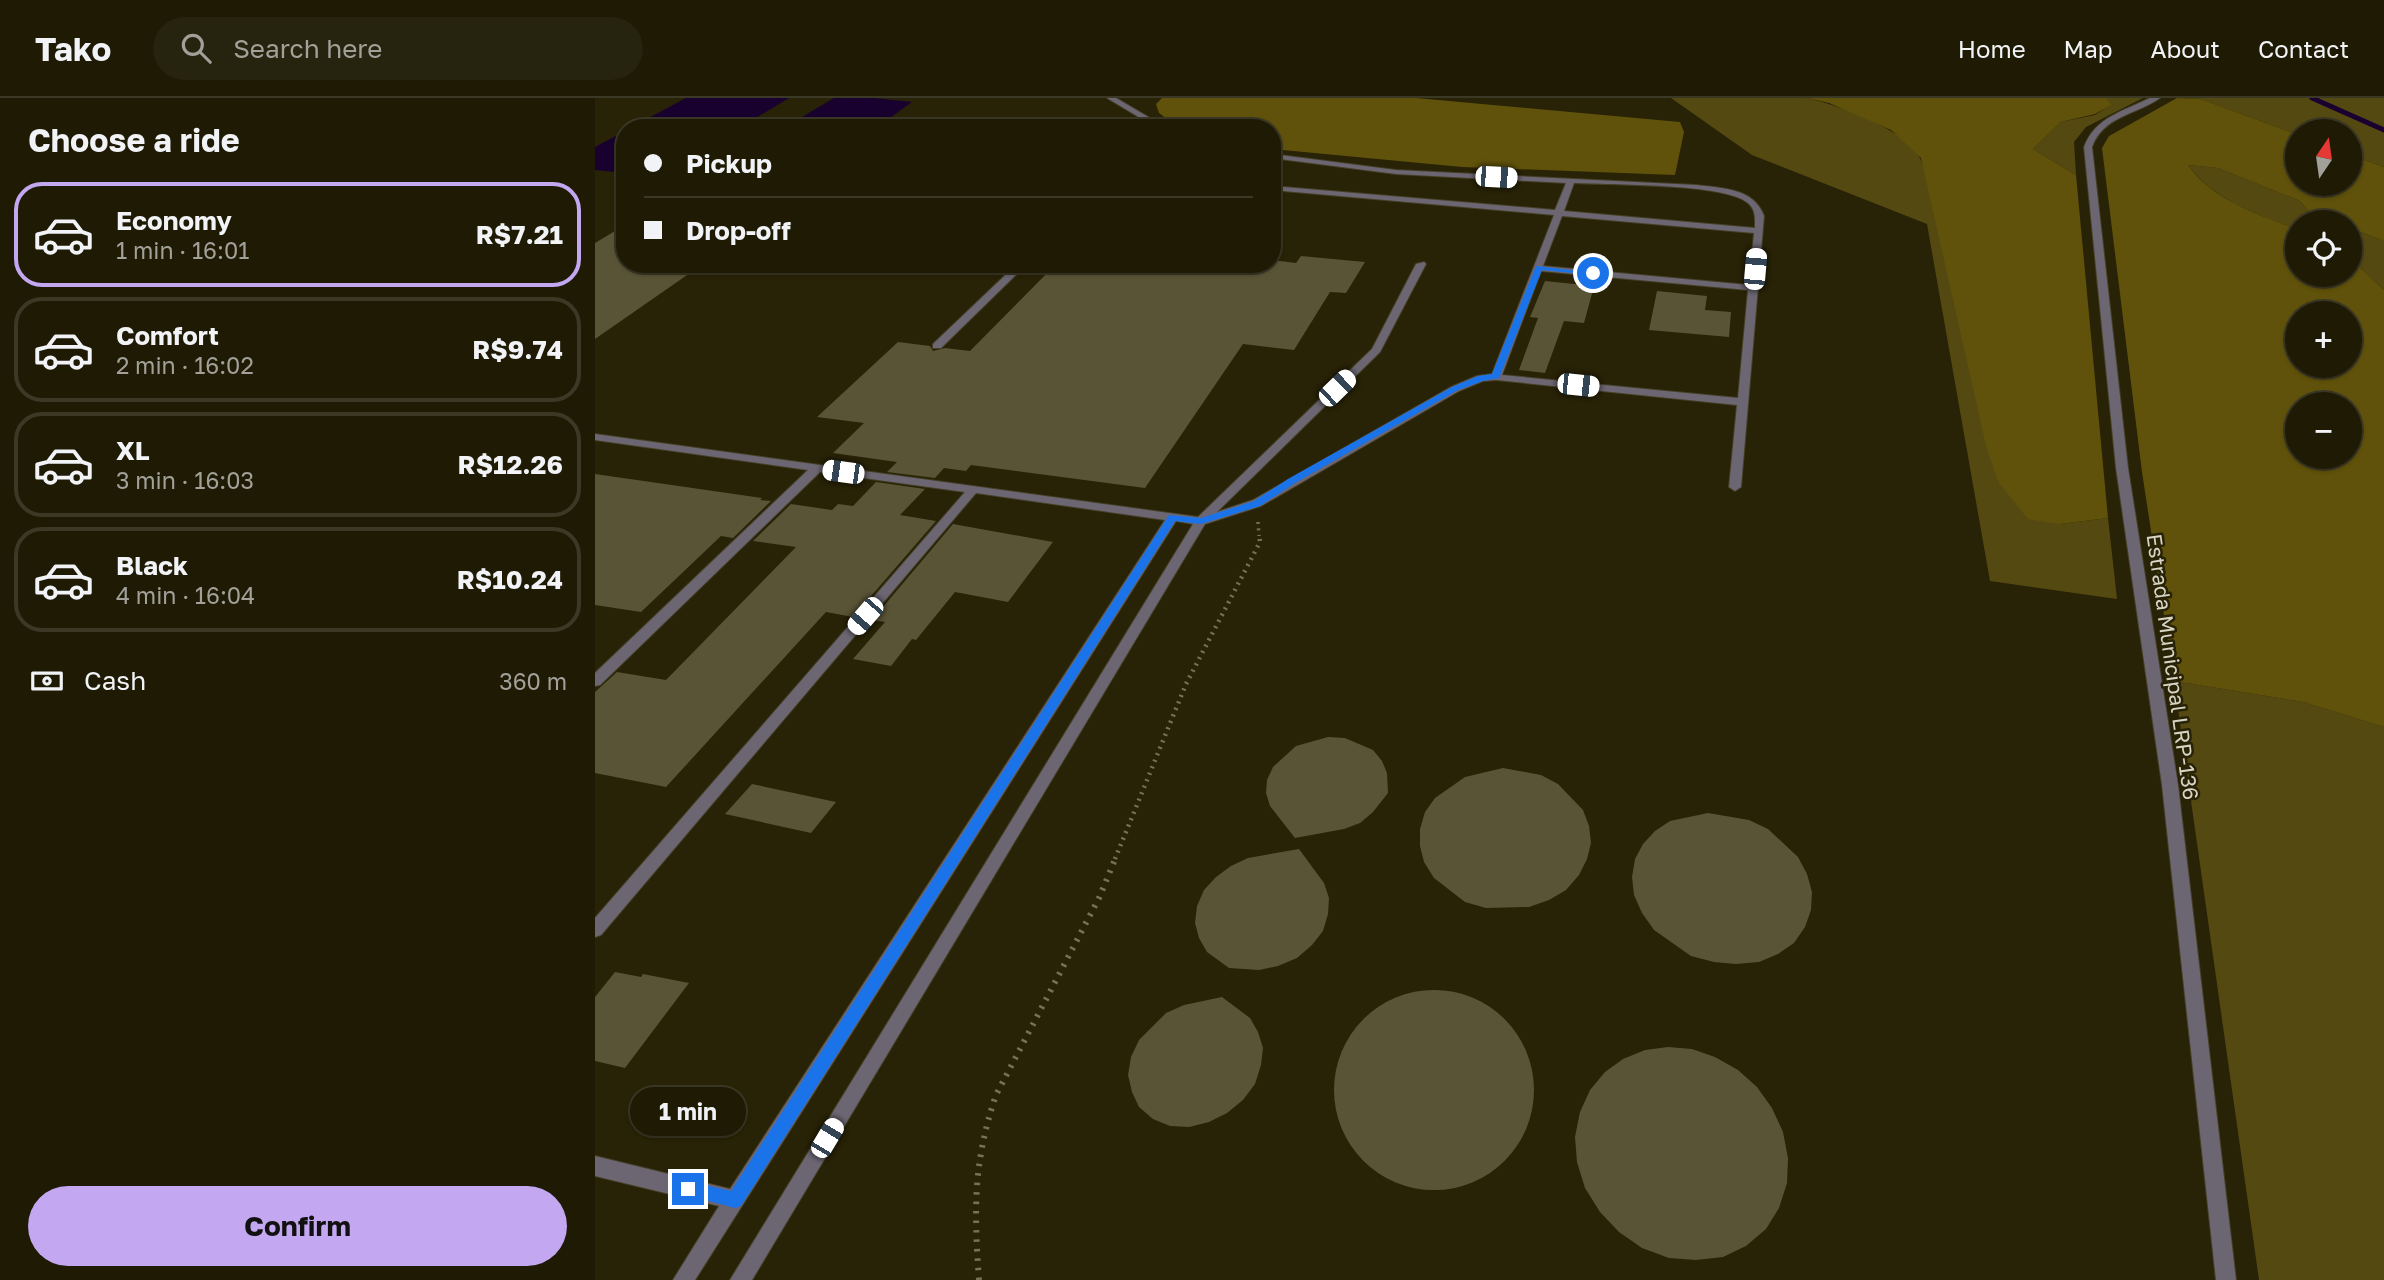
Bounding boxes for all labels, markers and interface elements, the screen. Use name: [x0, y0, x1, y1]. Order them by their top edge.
search box: [153, 17, 643, 80]
text: Tako: [35, 29, 111, 68]
icon: search: [177, 29, 215, 67]
text: Search here: [233, 33, 382, 64]
text: Home: [1958, 34, 2026, 63]
text: Map: [2064, 34, 2113, 63]
text: About: [2151, 34, 2220, 63]
text: Contact: [2258, 34, 2349, 63]
north arrow: [2285, 119, 2363, 196]
map controls: [2285, 119, 2362, 469]
text: Choose a ride: [28, 121, 240, 159]
text: Pickup: [686, 148, 772, 179]
car: [1475, 165, 1518, 189]
icon: car: [32, 203, 95, 266]
text: Economy: [116, 205, 232, 236]
button: locate: [2285, 210, 2362, 287]
text: Drop-off: [686, 215, 791, 246]
text: R$7.21: [476, 219, 563, 250]
text: 1 min · 16:01: [116, 236, 249, 264]
car: [1743, 247, 1768, 291]
route start: [1577, 257, 1609, 289]
button: +: [2285, 301, 2362, 378]
icon: car: [32, 318, 95, 381]
text: Comfort: [116, 320, 219, 351]
text: R$9.74: [472, 334, 563, 365]
text: 2 min · 16:02: [116, 351, 254, 379]
car: [1315, 366, 1360, 410]
car: [1557, 372, 1600, 398]
button: −: [2285, 392, 2362, 469]
icon: car: [32, 433, 95, 496]
text: XL: [116, 435, 150, 466]
text: R$12.26: [458, 449, 563, 480]
car: [821, 459, 866, 485]
text: 3 min · 16:03: [116, 466, 254, 494]
street label: Estrada Municipal LRP-136: [2141, 532, 2205, 802]
icon: car: [32, 548, 95, 611]
text: Black: [116, 550, 188, 581]
text: R$10.24: [457, 564, 563, 595]
text: 4 min · 16:04: [116, 581, 255, 609]
car: [844, 593, 887, 639]
icon: cash: [28, 662, 66, 700]
text: Cash: [84, 665, 146, 696]
text: 360 m: [499, 667, 567, 695]
callout: 1 min: [630, 1088, 746, 1136]
text: 1 min: [659, 1097, 717, 1125]
car: [808, 1115, 847, 1161]
route end: [672, 1173, 704, 1205]
button: Confirm: [28, 1186, 567, 1266]

